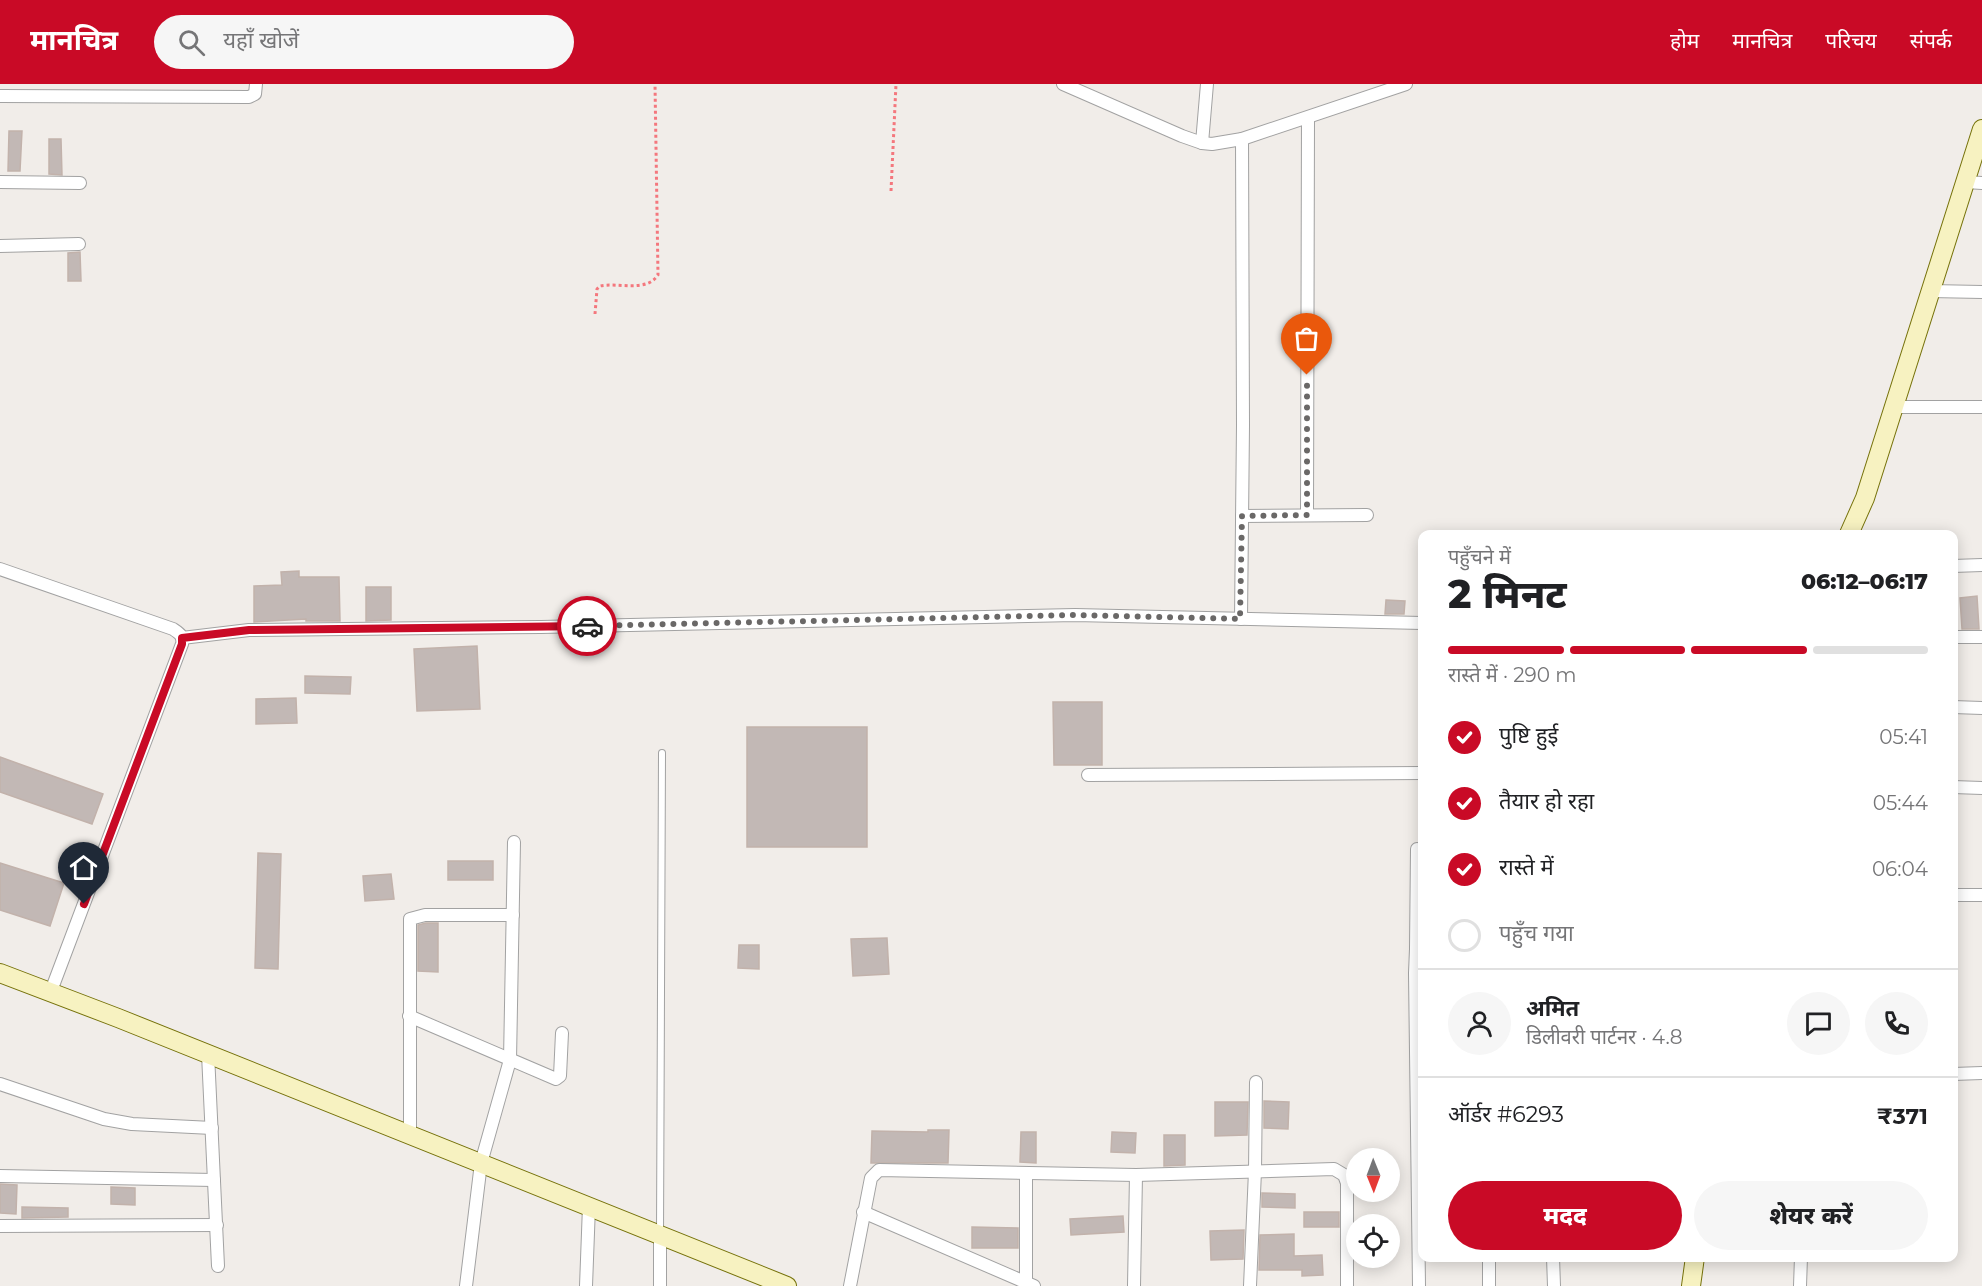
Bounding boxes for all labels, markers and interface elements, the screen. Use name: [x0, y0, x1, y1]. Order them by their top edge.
search box: [154, 15, 574, 69]
text: मानचित्र: [30, 23, 118, 57]
icon: search: [175, 26, 208, 59]
text: यहाँ खोजें: [223, 27, 299, 54]
text: होम: [1670, 28, 1699, 53]
text: मानचित्र: [1732, 28, 1792, 53]
text: परिचय: [1825, 28, 1877, 53]
text: संपर्क: [1910, 28, 1952, 53]
pin: [1281, 313, 1332, 375]
icon: bag: [1290, 322, 1323, 355]
text: पहुँचने में: [1448, 545, 1511, 569]
text: 06:12–06:17: [1801, 568, 1928, 595]
text: 2 मिनट: [1448, 570, 1567, 618]
courier: [557, 596, 617, 656]
icon: car: [571, 610, 604, 643]
text: रास्ते में · 290 m: [1448, 663, 1577, 687]
icon: check: [1448, 721, 1481, 754]
text: पुष्टि हुई: [1499, 722, 1558, 749]
text: 05:41: [1879, 725, 1928, 749]
icon: check: [1448, 787, 1481, 820]
text: तैयार हो रहा: [1499, 788, 1594, 815]
text: 05:44: [1873, 791, 1928, 815]
pin: [58, 842, 109, 904]
icon: home: [67, 851, 100, 884]
icon: check: [1448, 853, 1481, 886]
text: रास्ते में: [1499, 854, 1554, 881]
text: 06:04: [1872, 857, 1928, 881]
text: पहुँच गया: [1499, 920, 1574, 947]
button: person: [1448, 992, 1511, 1055]
button: chat: [1787, 992, 1850, 1055]
button: phone: [1865, 992, 1928, 1055]
text: अमित: [1526, 995, 1579, 1022]
text: डिलीवरी पार्टनर · 4.8: [1526, 1025, 1683, 1049]
text: ऑर्डर #6293: [1448, 1101, 1564, 1128]
text: ₹371: [1877, 1103, 1928, 1130]
north arrow: [1346, 1148, 1400, 1202]
map controls: [1346, 1148, 1400, 1268]
button: मदद: [1448, 1181, 1682, 1250]
button: शेयर करें: [1694, 1181, 1928, 1250]
button: locate: [1346, 1214, 1400, 1268]

